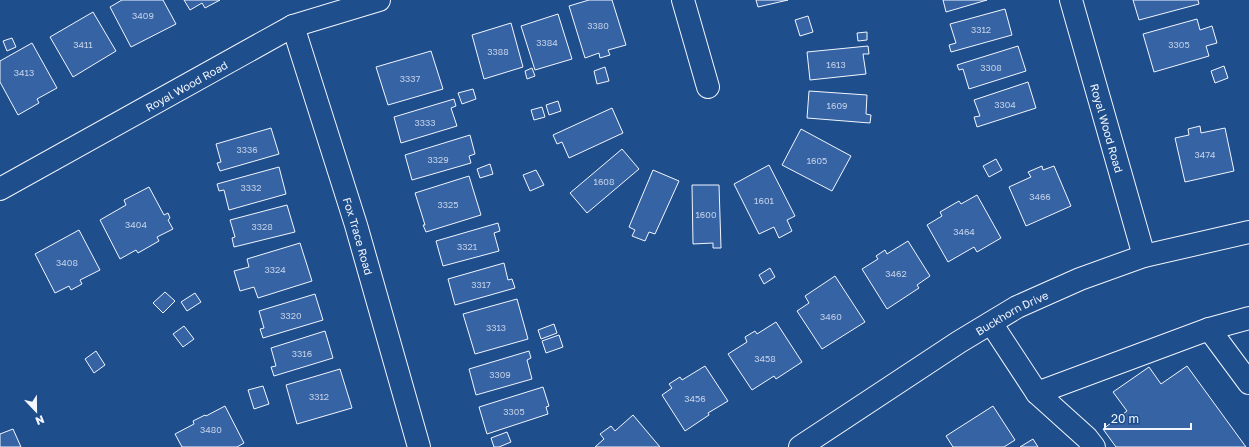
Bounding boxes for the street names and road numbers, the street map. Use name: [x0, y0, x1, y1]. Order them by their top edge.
street label: Royal Wood Road: [143, 57, 229, 113]
street label: Royal Wood Road: [1089, 82, 1126, 174]
street label: Fox Trace Road: [341, 196, 376, 276]
street label: Buckhorn Drive: [973, 288, 1050, 337]

